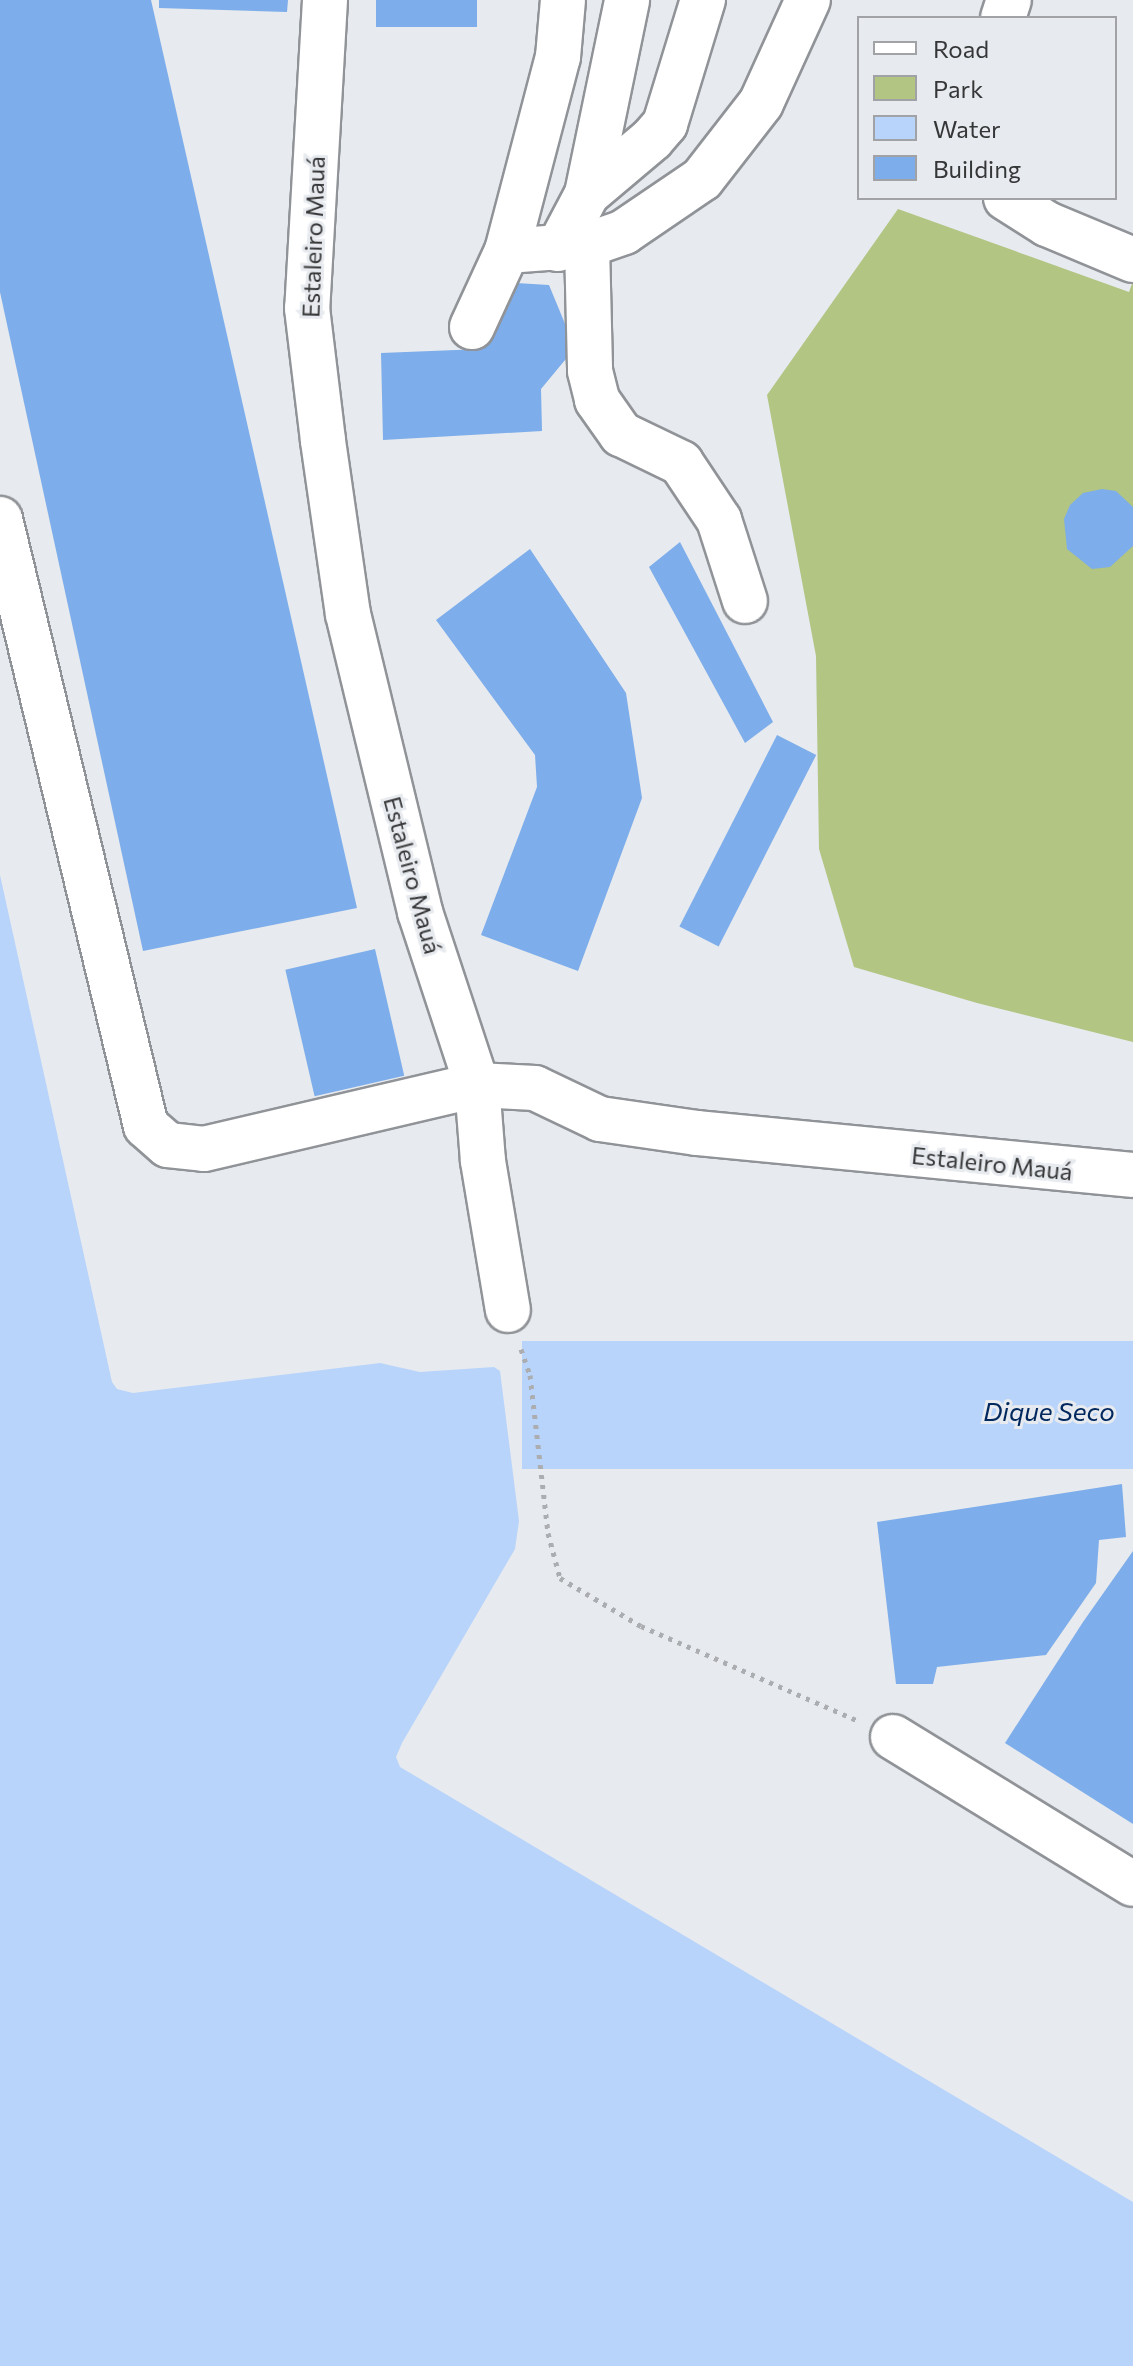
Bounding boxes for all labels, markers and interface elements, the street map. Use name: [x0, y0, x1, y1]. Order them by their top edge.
legend: [857, 16, 1117, 200]
text: Road: [933, 34, 989, 63]
text: Park: [933, 74, 983, 103]
text: Water: [933, 114, 1001, 143]
text: Building: [933, 154, 1021, 183]
street label: Estaleiro Mauá: [296, 156, 330, 318]
street label: Estaleiro Mauá: [378, 793, 448, 957]
street label: Estaleiro Mauá: [910, 1140, 1074, 1186]
water label: Dique Seco: [983, 1395, 1115, 1427]

